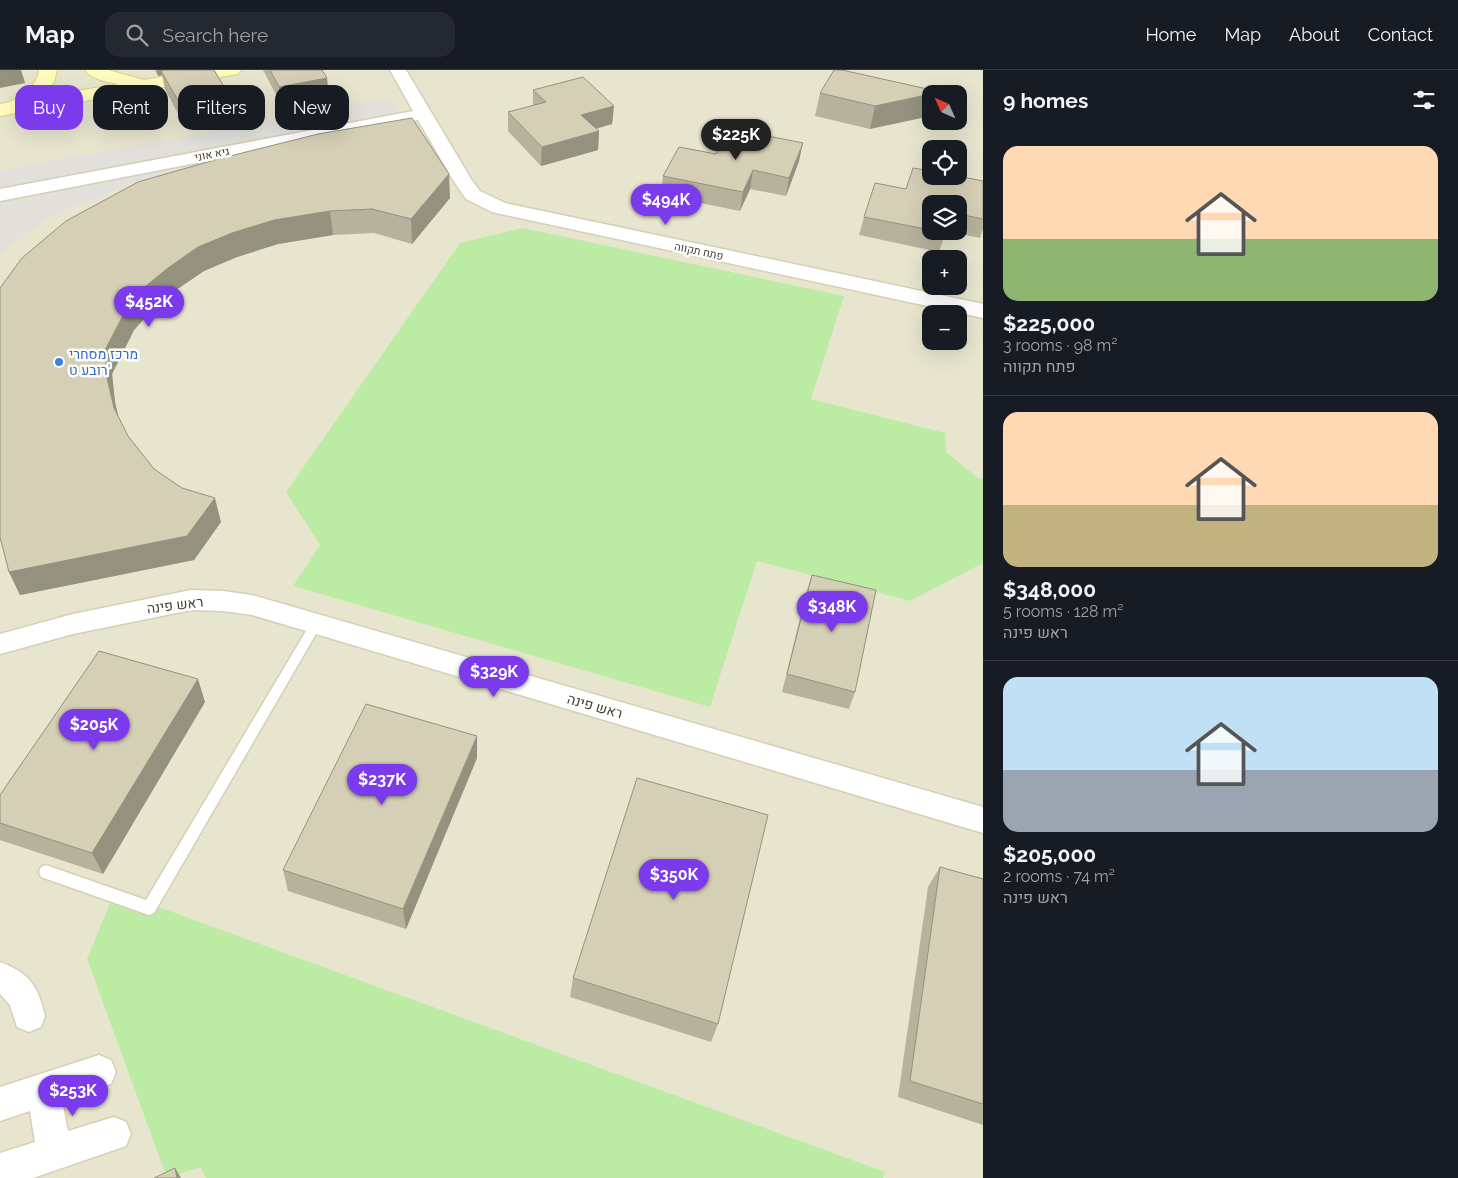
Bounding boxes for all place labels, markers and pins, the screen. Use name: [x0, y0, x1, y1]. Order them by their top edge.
pin: $225K: [701, 118, 771, 161]
pin: $494K: [631, 184, 701, 226]
pin: $452K: [114, 286, 184, 328]
place label: מרכז מסחרי רובע ט': [69, 346, 138, 378]
marker: מרכז מסחרי רובע ט': [53, 356, 65, 368]
pin: $348K: [797, 590, 867, 633]
pin: $329K: [459, 656, 529, 698]
pin: $205K: [59, 708, 129, 751]
pin: $237K: [347, 764, 417, 806]
pin: $350K: [639, 858, 709, 901]
pin: $253K: [38, 1074, 108, 1117]

